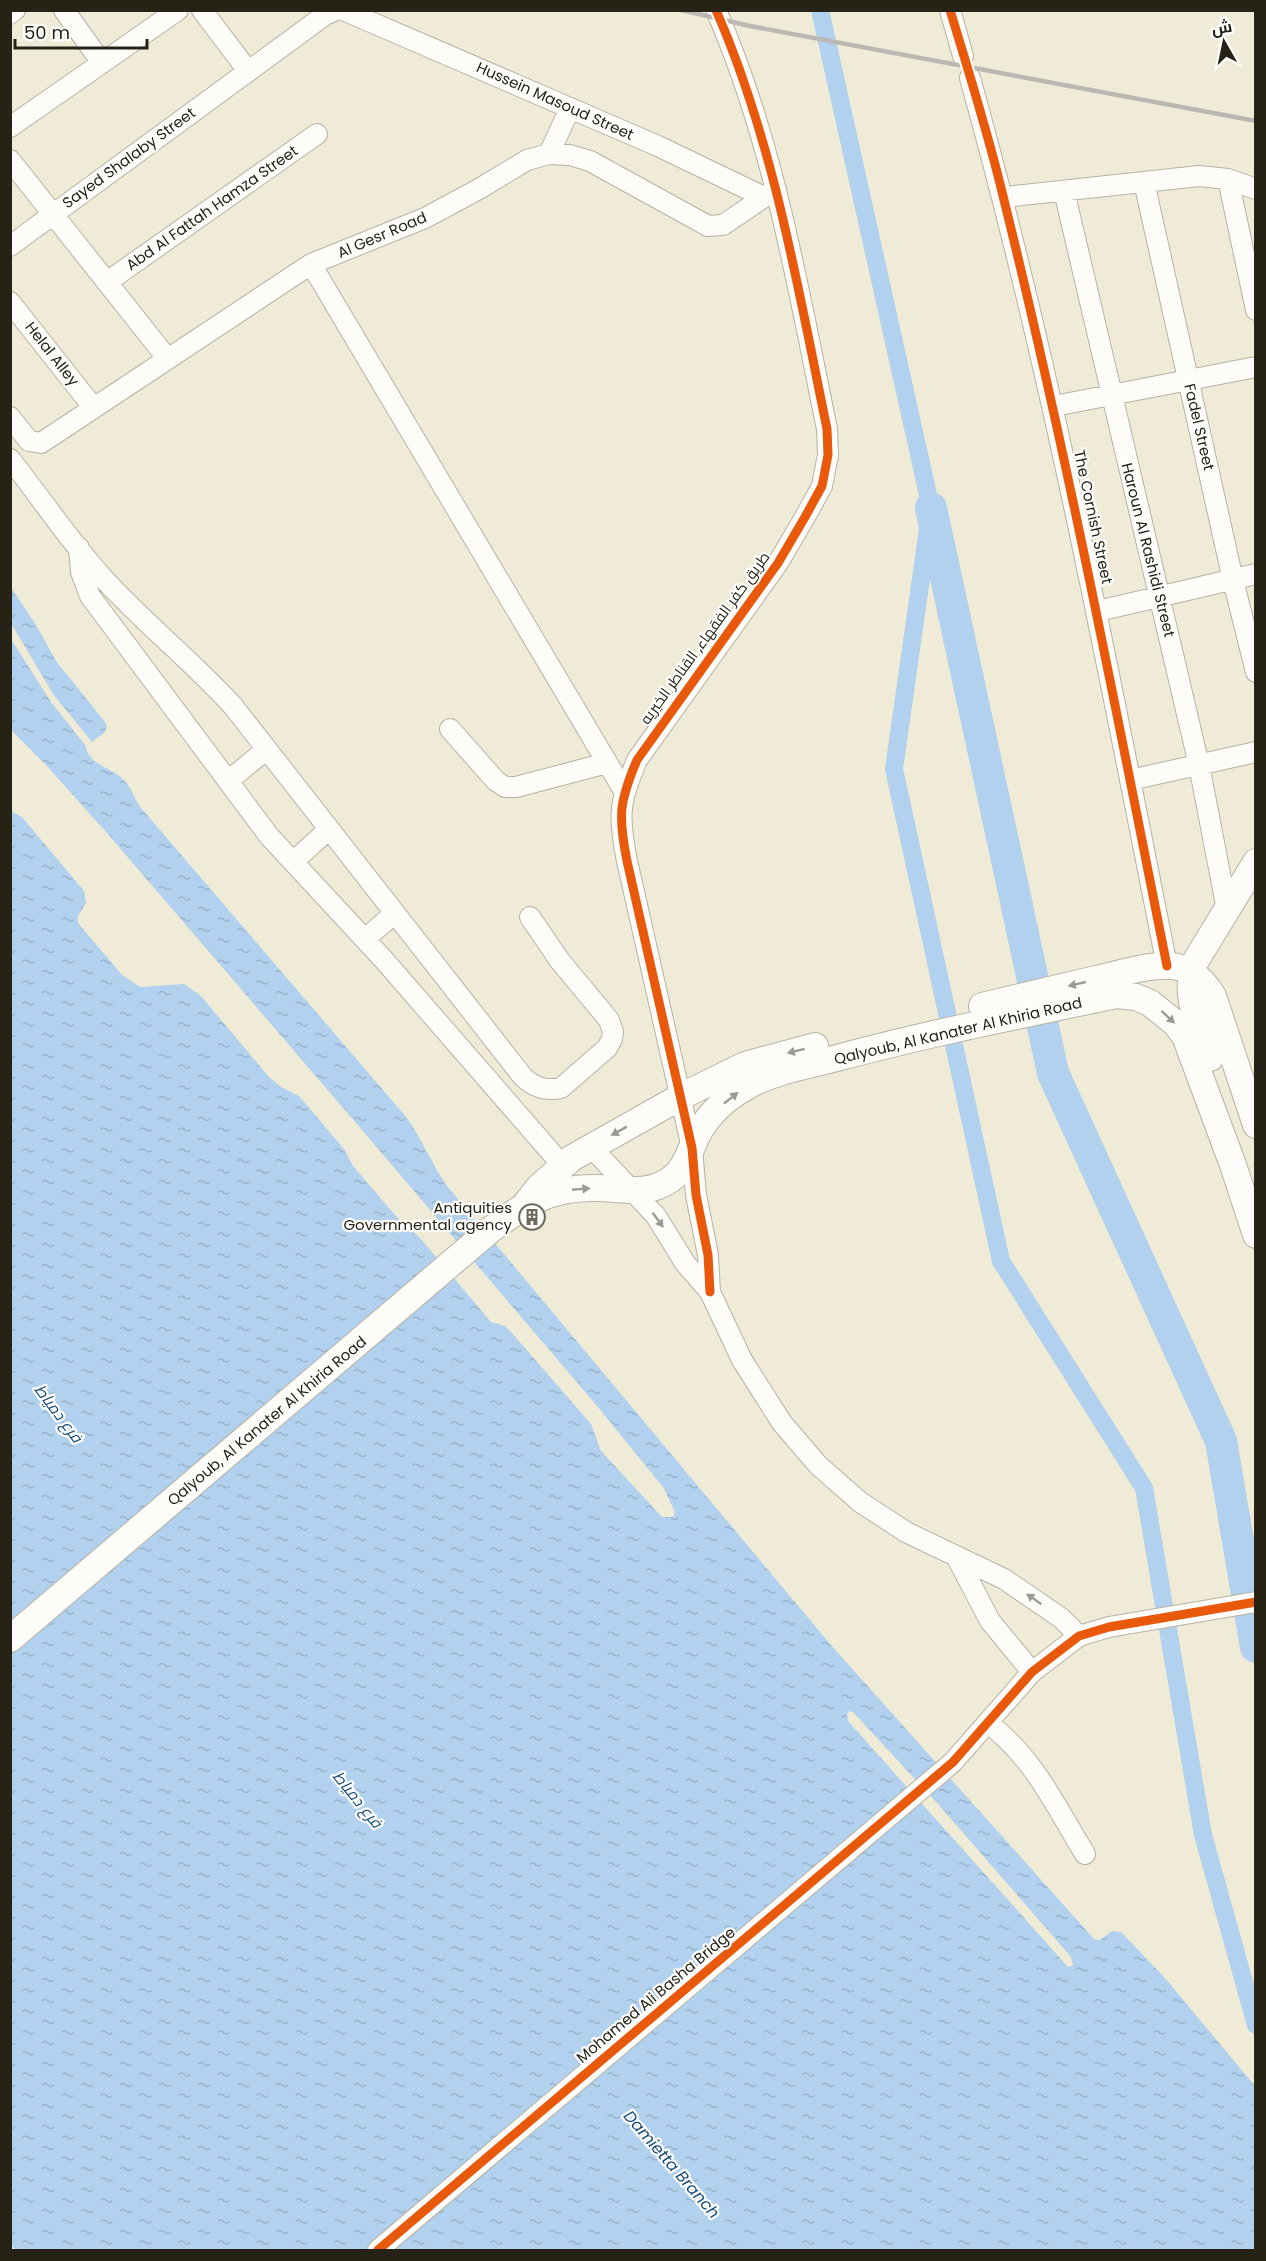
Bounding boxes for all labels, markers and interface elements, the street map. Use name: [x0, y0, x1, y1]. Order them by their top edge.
scale bar: [15, 12, 147, 50]
north arrow: [1194, 12, 1254, 72]
text: ش: [1210, 15, 1234, 41]
text: 50 m: [24, 20, 70, 45]
street label: Hussein Masoud Street: [473, 56, 637, 145]
street label: Sayed Shalaby Street: [58, 102, 199, 213]
street label: Abd Al Fattah Hamza Street: [122, 140, 302, 275]
street label: Al Gesr Road: [334, 206, 430, 263]
street label: Helal Alley: [21, 317, 85, 391]
street label: Fadel Street: [1179, 381, 1220, 472]
street label: The Cornish Street: [1069, 448, 1118, 586]
street label: Haroun Al Rashidi Street: [1117, 461, 1180, 639]
street label: طريق كفر الفقهاء, القناطر الخيريه: [635, 547, 774, 728]
one-way arrow: [1068, 979, 1086, 989]
street label: Qalyoub, Al Kanater Al Khiria Road: [832, 992, 1084, 1069]
one-way arrow: [1161, 1010, 1176, 1024]
one-way arrow: [787, 1047, 805, 1056]
one-way arrow: [722, 1092, 738, 1104]
one-way arrow: [610, 1126, 627, 1136]
one-way arrow: [572, 1184, 591, 1194]
place label: Antiquities Governmental agency: [343, 1197, 513, 1235]
building icon: Antiquities Governmental agency: [517, 1202, 547, 1232]
one-way arrow: [652, 1212, 664, 1228]
street label: Qalyoub, Al Kanater Al Khiria Road: [163, 1331, 371, 1510]
water label: فرع دمياط: [29, 1379, 89, 1448]
one-way arrow: [1026, 1593, 1042, 1605]
water label: فرع دمياط: [327, 1766, 389, 1834]
street label: Mohamed Ali Basha Bridge: [572, 1922, 740, 2067]
water label: Damietta Branch: [618, 2105, 725, 2223]

